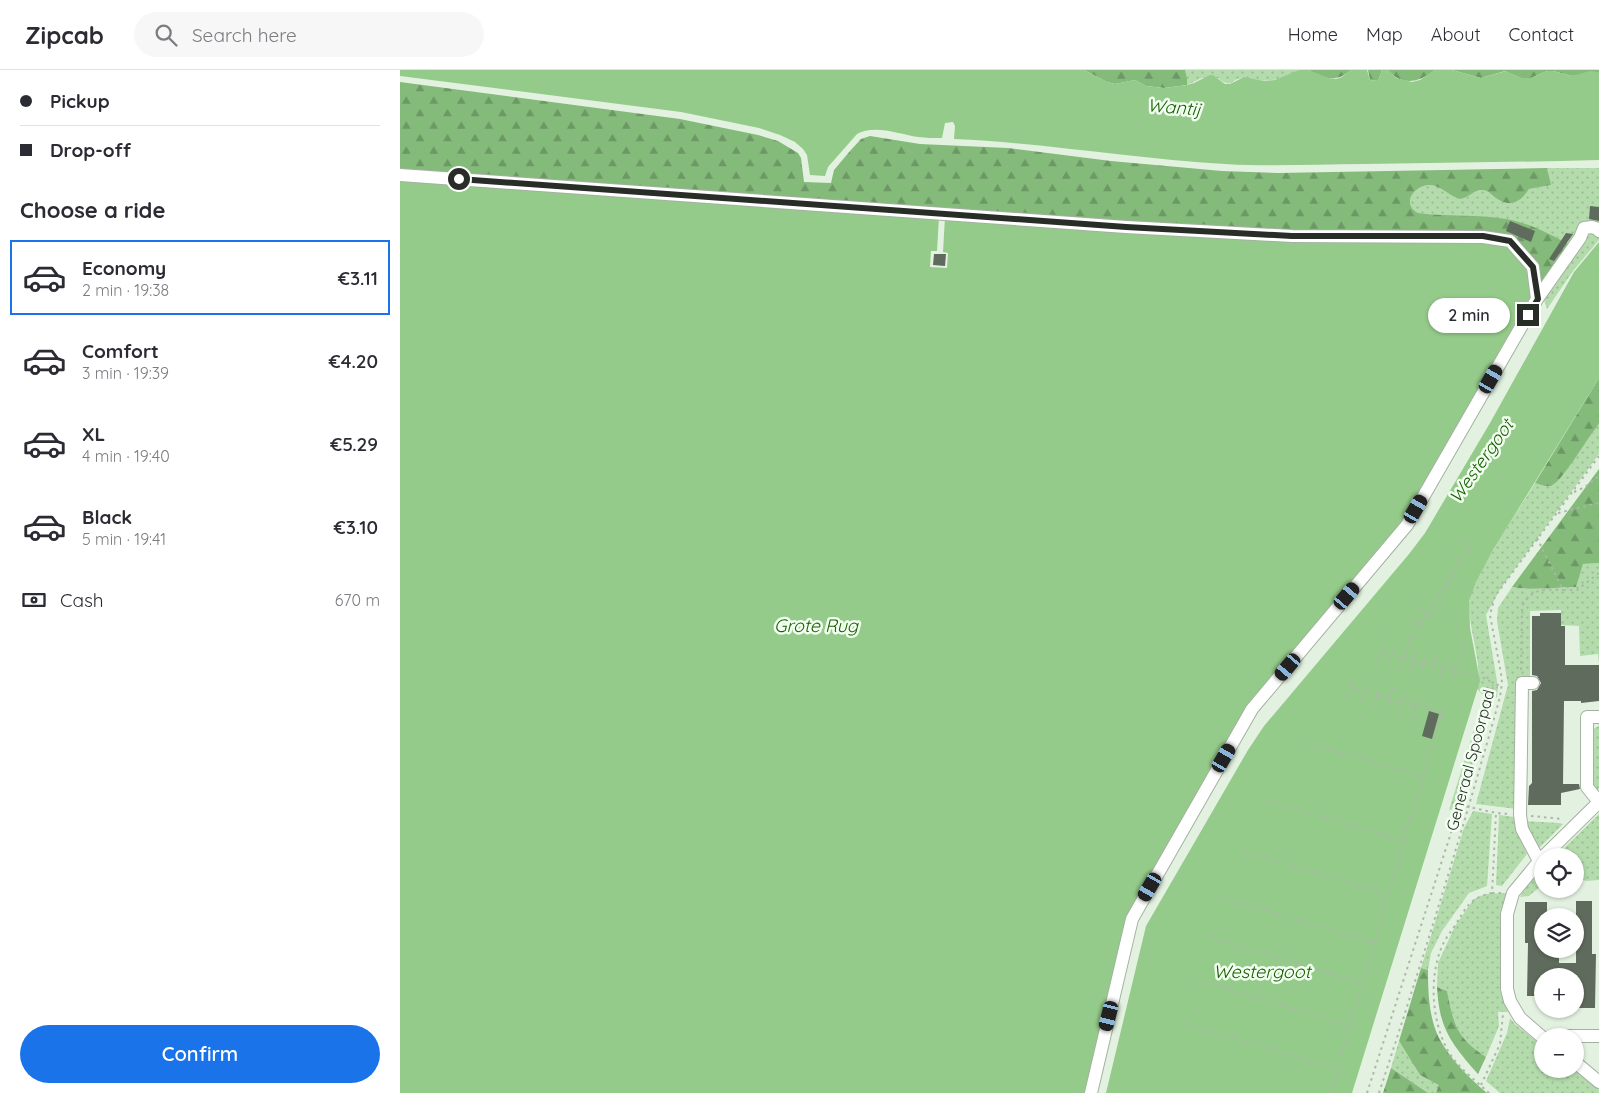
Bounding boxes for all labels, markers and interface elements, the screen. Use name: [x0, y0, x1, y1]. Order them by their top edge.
search box: [134, 12, 484, 57]
text: Zipcab: [25, 20, 104, 50]
icon: search: [152, 21, 180, 49]
text: Search here: [192, 23, 297, 47]
text: Home: [1288, 23, 1338, 46]
text: Map: [1366, 23, 1403, 46]
text: About: [1431, 23, 1481, 46]
text: Contact: [1509, 23, 1574, 46]
text: Pickup: [50, 89, 110, 113]
water label: Wantij: [1146, 93, 1203, 121]
text: Drop-off: [50, 138, 131, 162]
route start: [448, 168, 470, 190]
text: Choose a ride: [20, 196, 165, 224]
icon: car: [22, 255, 67, 300]
text: Economy: [82, 256, 166, 280]
text: €3.11: [338, 266, 378, 290]
text: 2 min · 19:38: [82, 280, 169, 300]
callout: 2 min: [1428, 298, 1510, 332]
route end: [1517, 304, 1539, 326]
text: 2 min: [1448, 305, 1490, 325]
icon: car: [22, 338, 67, 383]
text: Comfort: [82, 339, 159, 363]
text: €4.20: [328, 349, 378, 373]
car: [1477, 362, 1504, 396]
text: 3 min · 19:39: [82, 363, 169, 383]
water label: Westergoot: [1444, 413, 1519, 507]
icon: car: [22, 421, 67, 466]
text: XL: [82, 422, 105, 446]
text: €5.29: [330, 432, 378, 456]
text: 4 min · 19:40: [82, 446, 170, 466]
car: [1402, 492, 1429, 526]
icon: car: [22, 504, 67, 549]
text: Black: [82, 505, 132, 529]
text: €3.10: [333, 515, 378, 539]
text: 5 min · 19:41: [82, 529, 166, 549]
car: [1331, 580, 1362, 612]
icon: cash: [20, 586, 48, 614]
text: Cash: [60, 588, 104, 612]
text: 670 m: [335, 590, 380, 610]
water label: Grote Rug: [774, 614, 860, 637]
car: [1272, 651, 1303, 683]
street label: Generaal Spoorpad: [1442, 687, 1498, 833]
car: [1210, 741, 1237, 775]
map controls: [1534, 848, 1584, 1078]
button: locate: [1534, 848, 1584, 898]
car: [1136, 870, 1163, 904]
button: layers: [1534, 908, 1584, 958]
water label: Westergoot: [1213, 960, 1313, 983]
button: +: [1534, 968, 1584, 1018]
car: [1098, 1000, 1119, 1032]
button: Confirm: [20, 1025, 380, 1083]
button: −: [1534, 1028, 1584, 1078]

